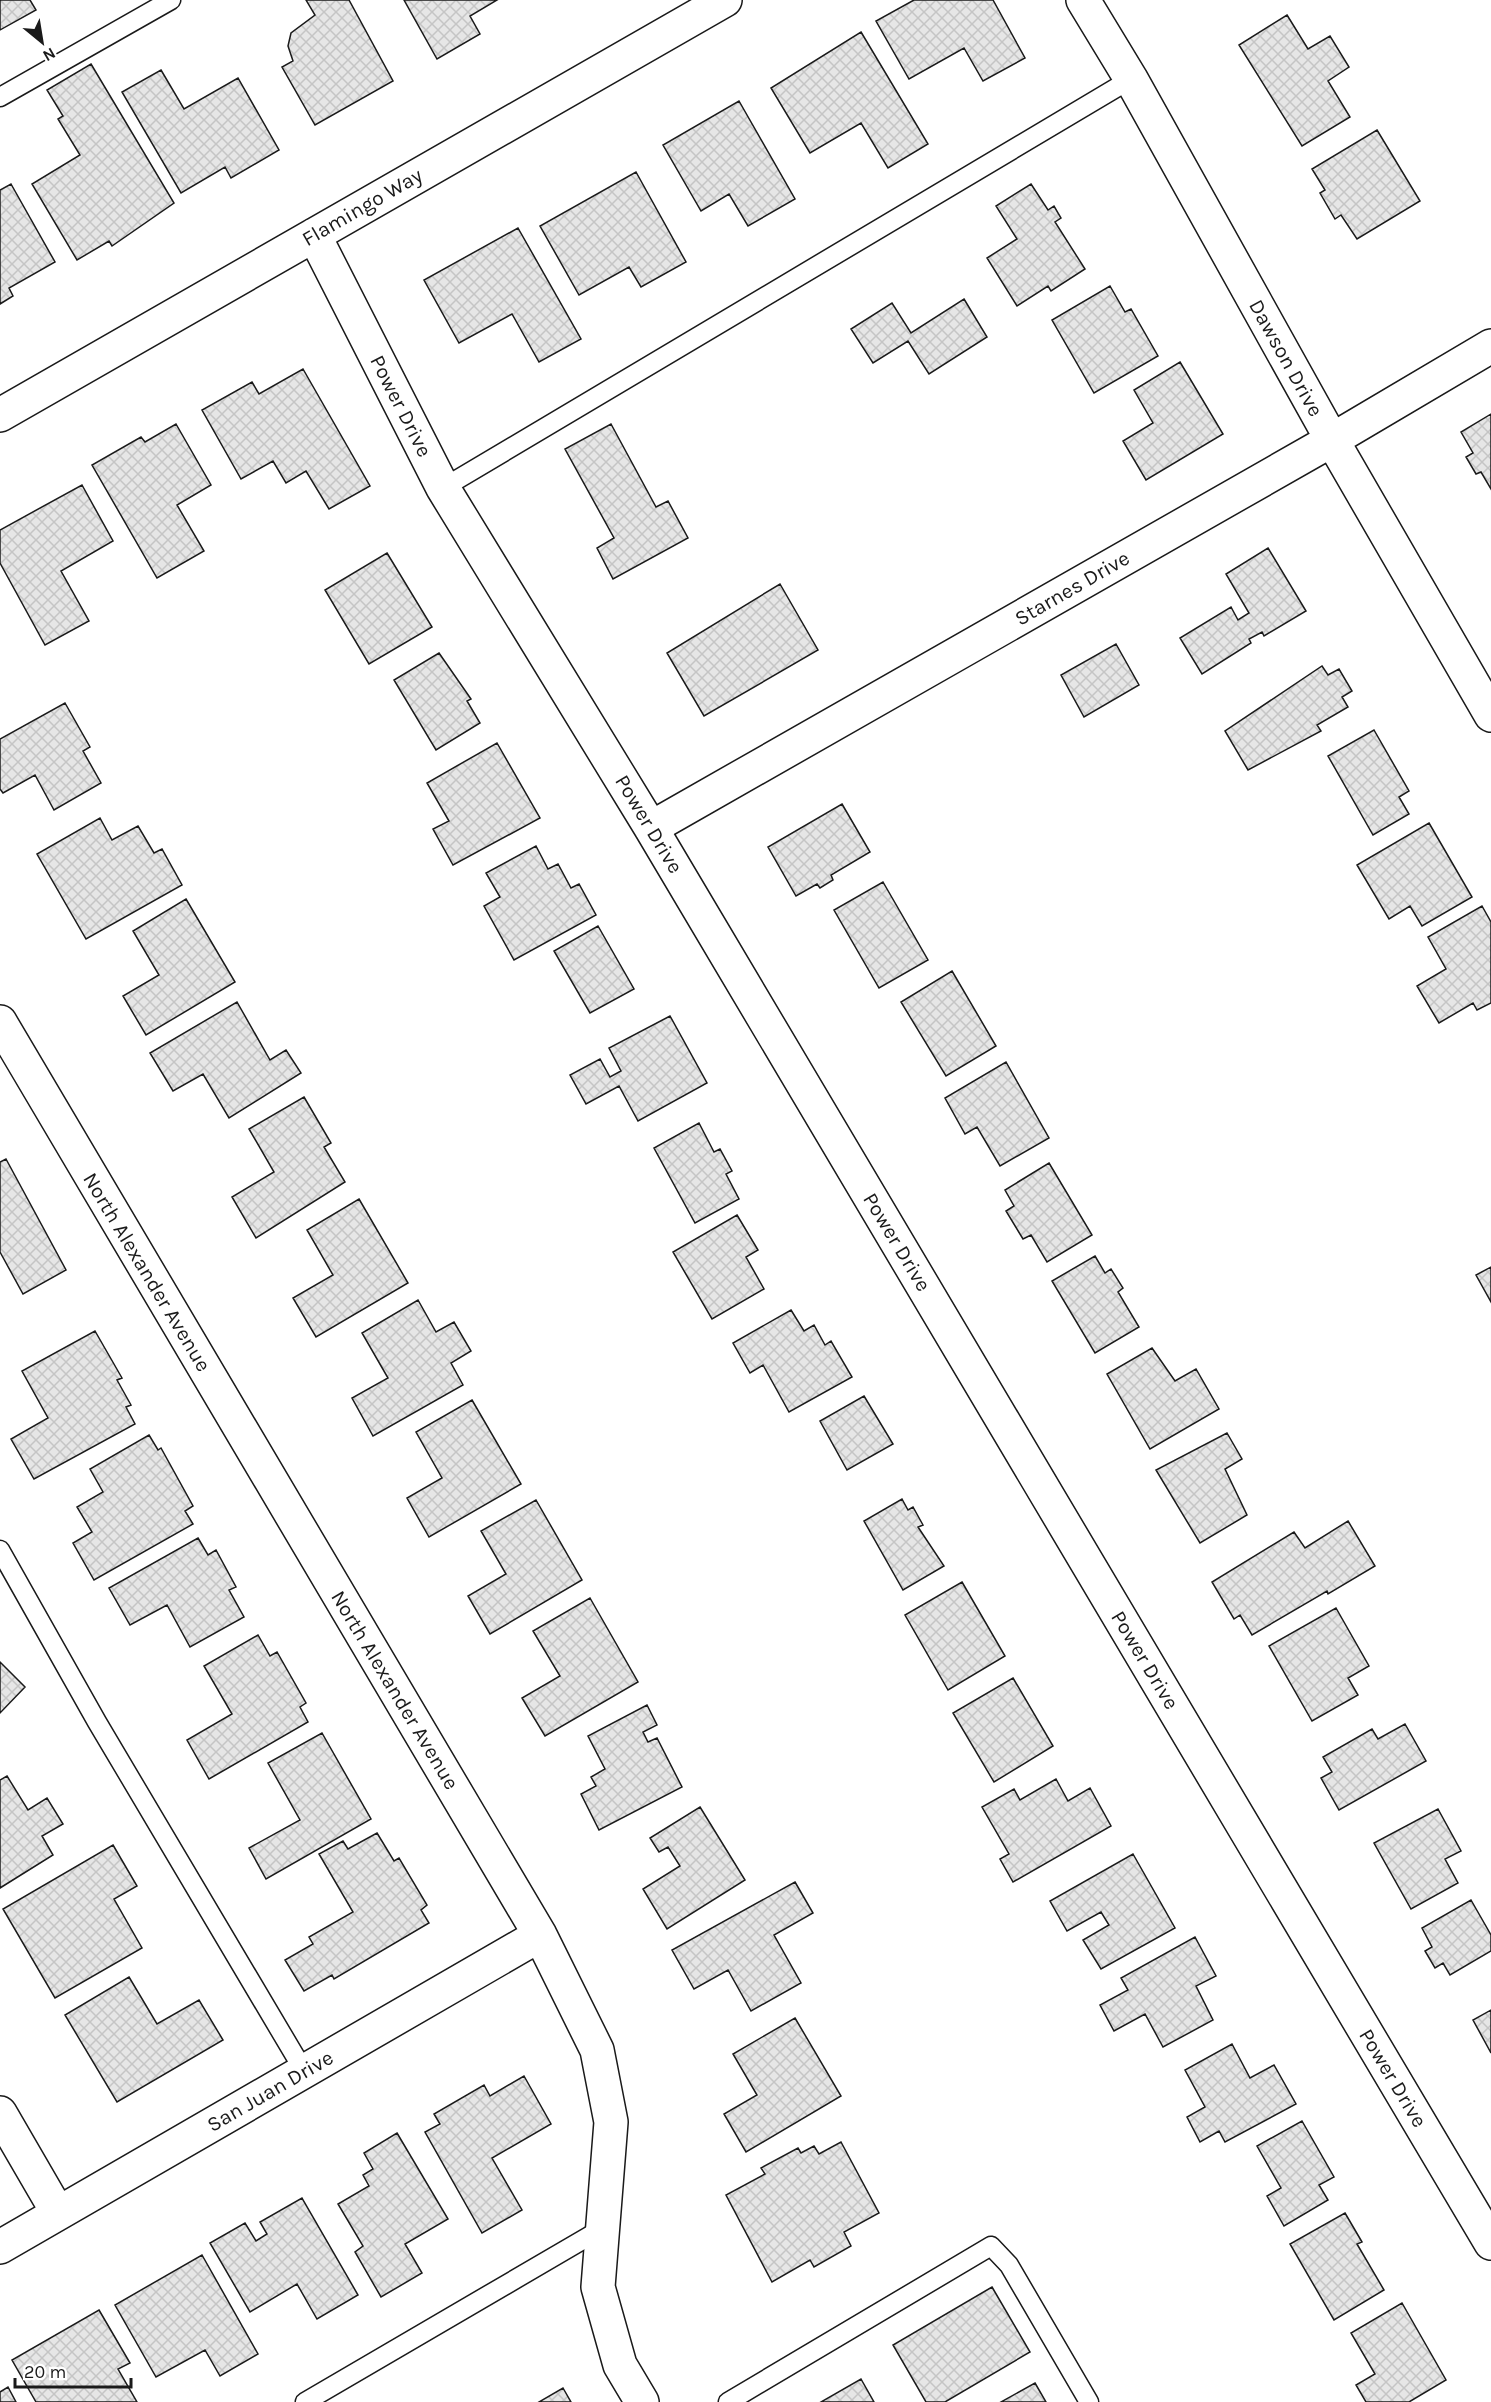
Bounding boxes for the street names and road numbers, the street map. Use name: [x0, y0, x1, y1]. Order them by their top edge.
street label: Flamingo Way: [298, 163, 427, 251]
street label: Dawson Drive: [1244, 295, 1328, 421]
street label: Power Drive: [365, 351, 437, 461]
street label: Starnes Drive: [1010, 546, 1134, 630]
street label: Power Drive: [610, 770, 688, 878]
street label: North Alexander Avenue: [78, 1168, 216, 1376]
street label: Power Drive: [858, 1188, 936, 1296]
street label: North Alexander Avenue: [326, 1586, 464, 1794]
street label: Power Drive: [1106, 1606, 1184, 1714]
street label: Power Drive: [1354, 2024, 1432, 2132]
street label: San Juan Drive: [203, 2045, 337, 2137]

